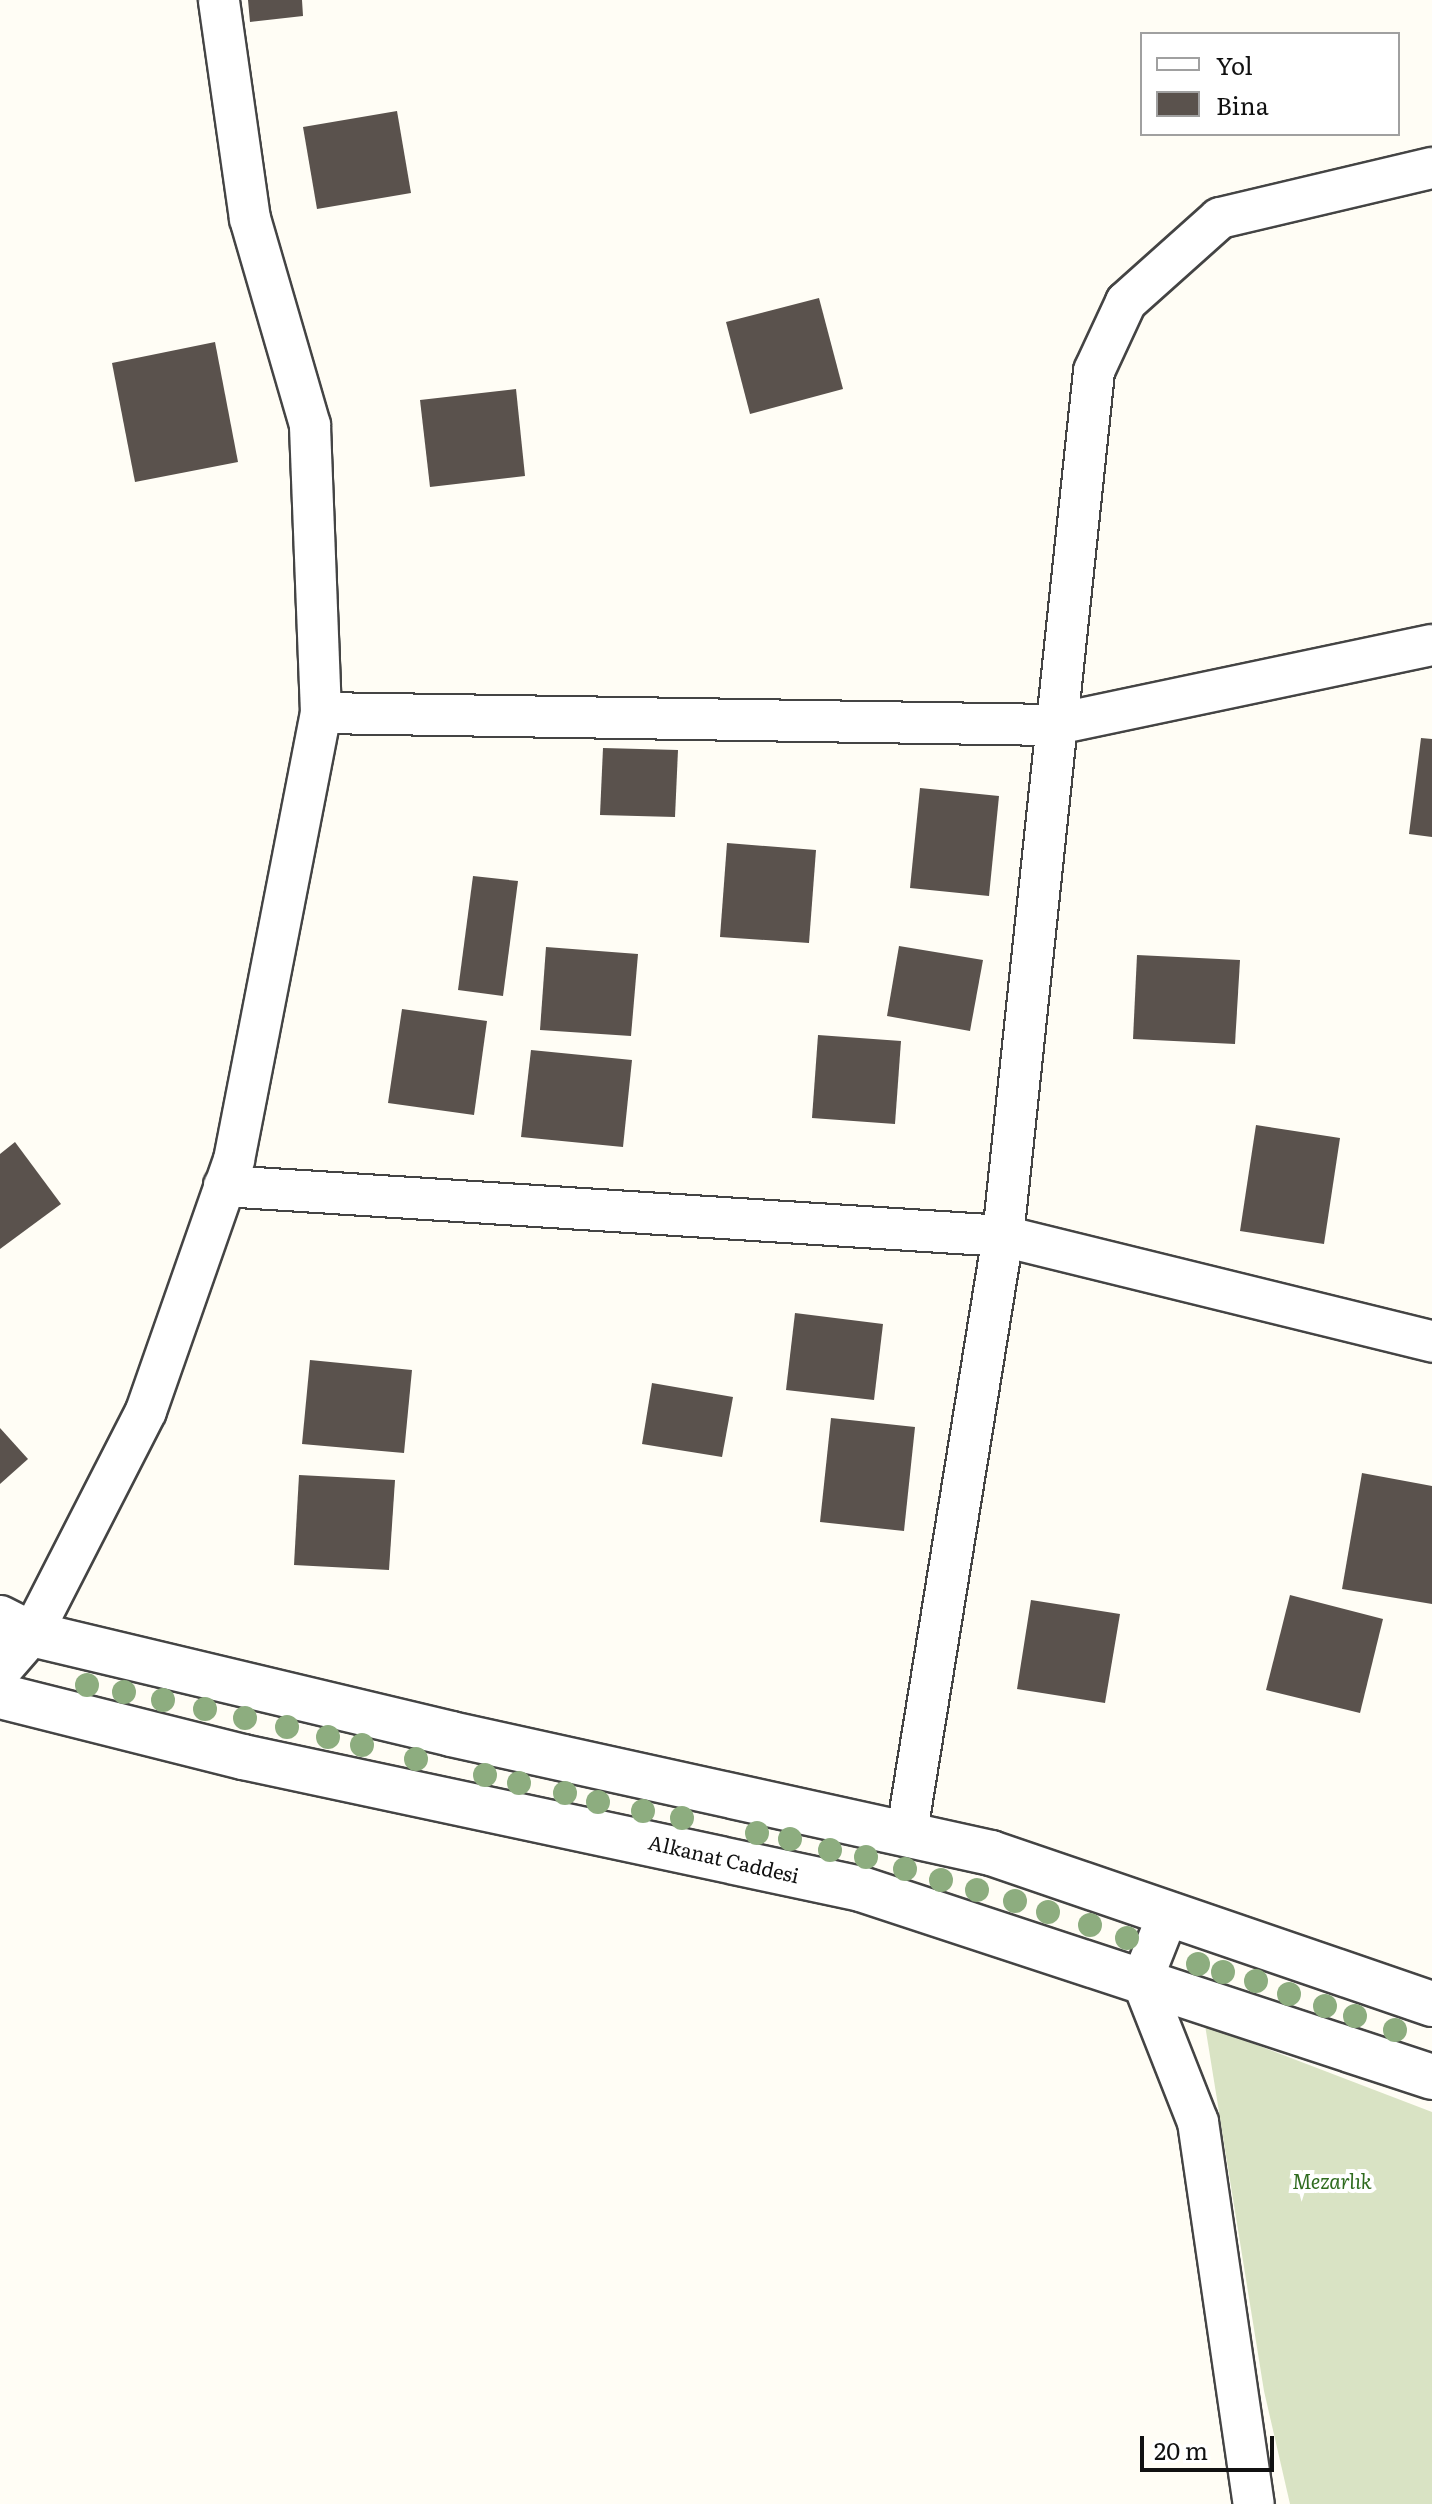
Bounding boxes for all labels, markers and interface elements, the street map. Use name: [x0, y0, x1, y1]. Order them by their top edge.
legend: [1140, 32, 1400, 136]
text: Yol: [1216, 47, 1253, 82]
text: Bina: [1216, 87, 1269, 122]
street label: Alkanat Caddesi: [646, 1829, 802, 1887]
park label: Mezarlık: [1292, 2168, 1372, 2192]
scale bar: [1144, 2420, 1278, 2470]
text: 20 m: [1154, 2432, 1208, 2467]

